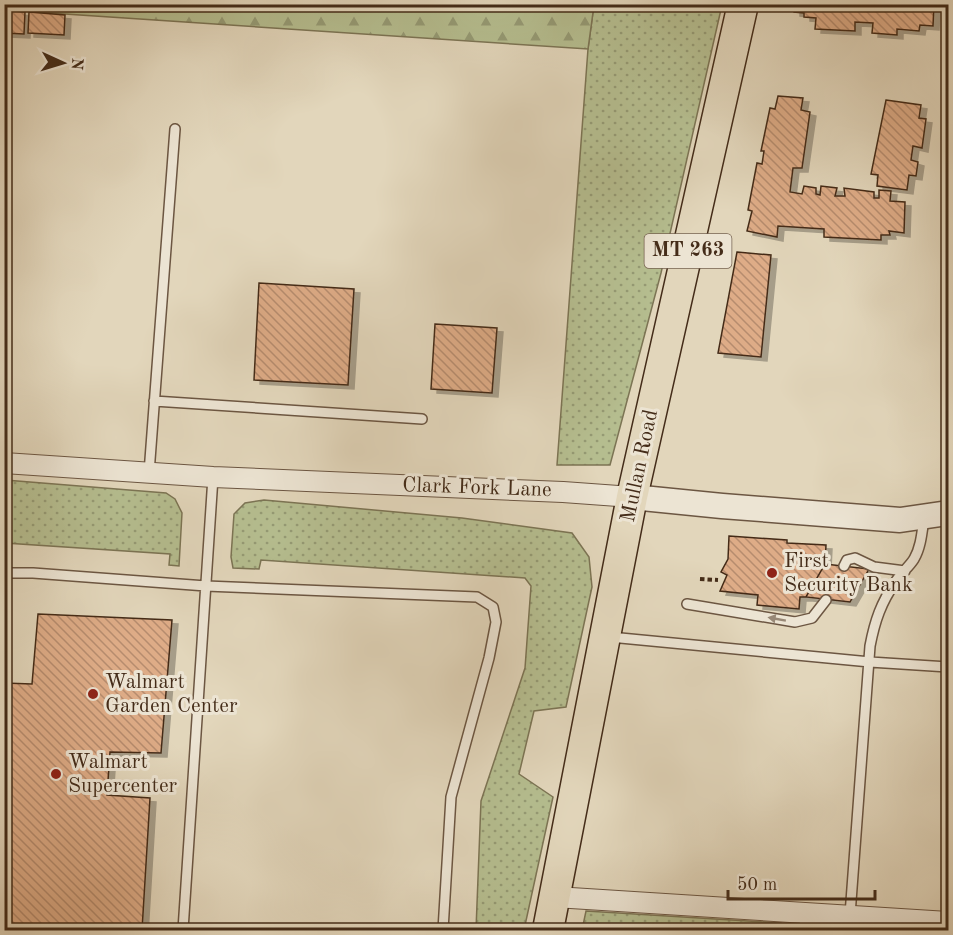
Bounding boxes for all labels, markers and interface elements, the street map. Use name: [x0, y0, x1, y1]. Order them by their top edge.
north arrow: [33, 33, 93, 93]
text: N: [68, 57, 84, 71]
road number: MT 263: [644, 234, 732, 268]
street label: Mullan Road: [618, 408, 662, 524]
street label: Clark Fork Lane: [402, 475, 552, 501]
place label: First Security Bank: [784, 551, 913, 596]
marker: First Security Bank: [765, 566, 779, 580]
one-way arrow: [768, 614, 787, 623]
place label: Walmart Garden Center: [105, 672, 238, 717]
marker: Walmart Garden Center: [86, 687, 100, 701]
place label: Walmart Supercenter: [68, 752, 178, 797]
marker: Walmart Supercenter: [49, 767, 63, 781]
scale bar: [728, 863, 875, 901]
text: 50 m: [737, 876, 777, 894]

